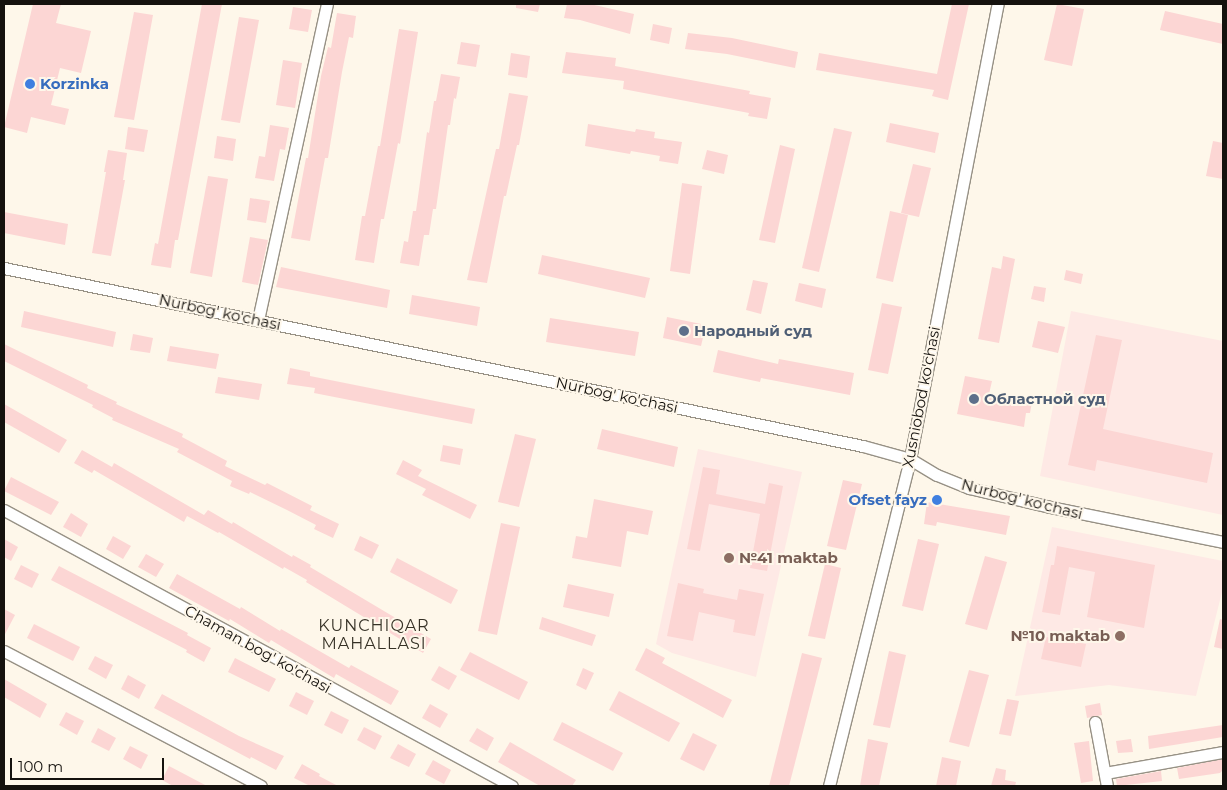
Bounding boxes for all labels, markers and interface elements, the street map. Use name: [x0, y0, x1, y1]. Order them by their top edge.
place label: Korzinka: [40, 75, 109, 93]
marker: Korzinka: [24, 78, 36, 90]
street label: Nurbog' ko'chasi: [157, 290, 283, 334]
place label: Народный суд: [694, 322, 812, 340]
marker: Народный суд: [678, 325, 690, 337]
street label: Xusniobod ko'chasi: [898, 325, 944, 469]
street label: Nurbog' ko'chasi: [554, 373, 680, 417]
place label: Областной суд: [984, 390, 1106, 408]
marker: Областной суд: [968, 393, 980, 405]
street label: Nurbog' ko'chasi: [960, 475, 1084, 523]
place label: Ofset fayz: [849, 491, 927, 509]
marker: Ofset fayz: [931, 494, 943, 506]
place label: №41 maktab: [739, 549, 838, 567]
marker: №41 maktab: [723, 552, 735, 564]
street label: Chaman bog' ko'chasi: [182, 601, 334, 697]
district label: KUNCHIQAR MAHALLASI: [317, 616, 431, 654]
place label: №10 maktab: [1010, 627, 1110, 645]
marker: №10 maktab: [1114, 630, 1126, 642]
scale bar: [12, 748, 166, 780]
text: 100 m: [18, 757, 63, 776]

